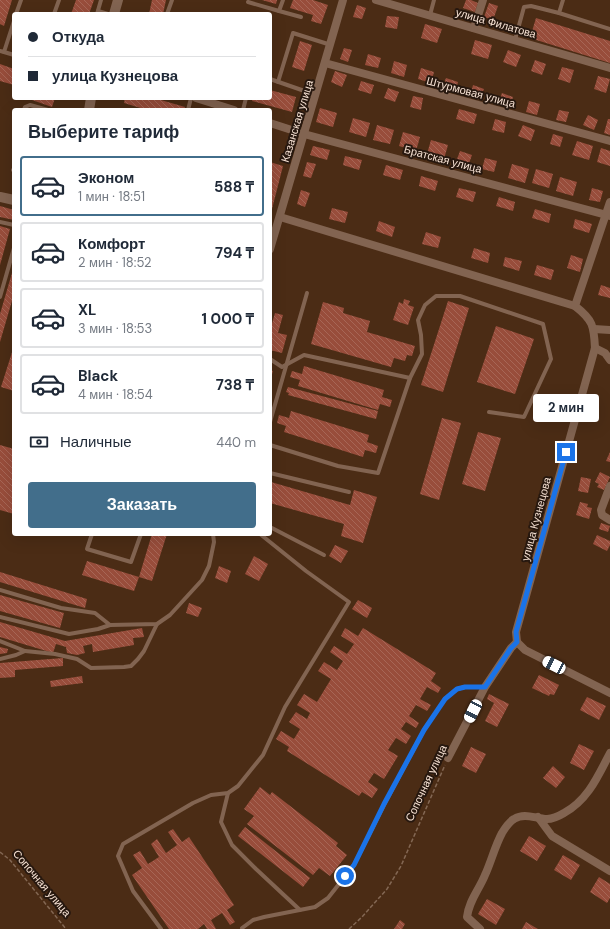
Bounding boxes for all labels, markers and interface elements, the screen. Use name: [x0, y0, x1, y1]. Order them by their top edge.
street label: улица Филатова: [454, 5, 539, 41]
text: Откуда: [52, 27, 104, 47]
text: улица Кузнецова: [52, 66, 178, 86]
street label: Штурмовая улица: [425, 73, 518, 111]
street label: Казанская улица: [278, 77, 316, 164]
text: Выберите тариф: [28, 120, 179, 144]
street label: Братская улица: [403, 142, 484, 176]
icon: car: [30, 168, 66, 204]
text: Эконом: [78, 168, 134, 188]
text: 588 ₸: [214, 177, 254, 197]
text: 1 мин · 18:51: [78, 188, 145, 205]
icon: car: [30, 234, 66, 270]
text: Комфорт: [78, 234, 145, 254]
text: 794 ₸: [215, 243, 254, 263]
text: 2 мин · 18:52: [78, 254, 152, 271]
icon: car: [30, 300, 66, 336]
text: XL: [78, 300, 96, 320]
text: 1 000 ₸: [202, 309, 254, 329]
text: 3 мин · 18:53: [78, 320, 152, 337]
icon: car: [30, 366, 66, 402]
text: Black: [78, 366, 118, 386]
text: 738 ₸: [216, 375, 254, 395]
text: 4 мин · 18:54: [78, 386, 153, 403]
callout: 2 мин: [533, 394, 599, 422]
text: 2 мин: [548, 399, 584, 416]
icon: cash: [28, 431, 50, 453]
text: Наличные: [60, 432, 132, 452]
text: 440 m: [216, 434, 256, 451]
route end: [557, 443, 575, 461]
street label: улица Кузнецова: [518, 475, 554, 563]
button: Заказать: [28, 482, 256, 528]
car: [541, 654, 567, 676]
car: [462, 698, 484, 724]
street label: Сопочная улица: [402, 742, 450, 824]
street label: Сопочная улица: [10, 847, 75, 920]
route start: [336, 867, 354, 885]

